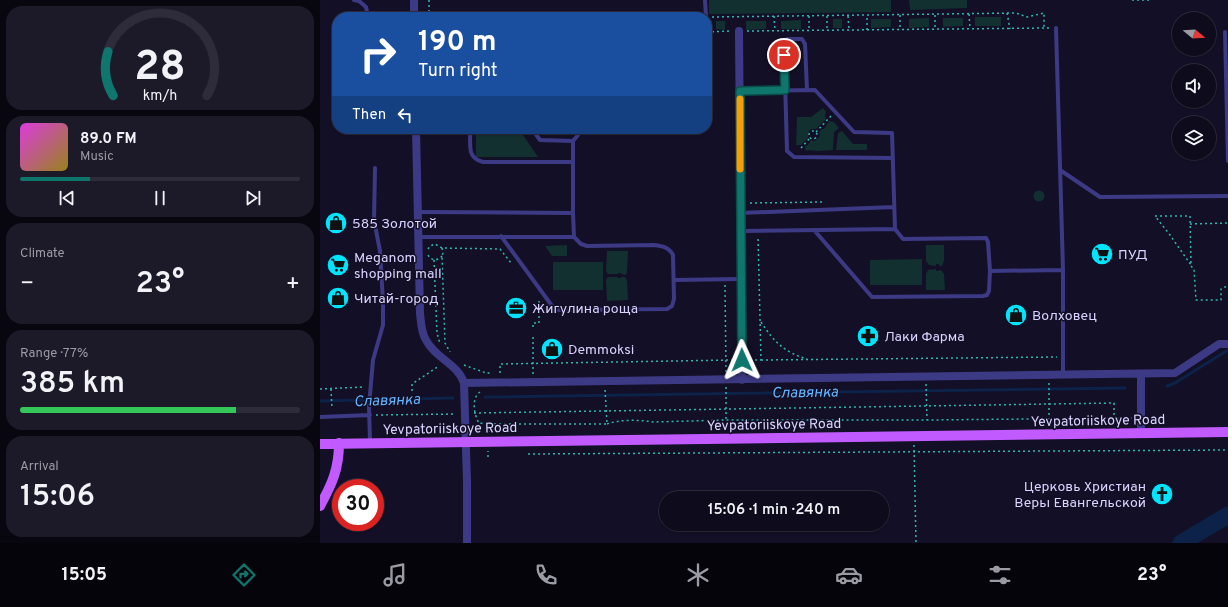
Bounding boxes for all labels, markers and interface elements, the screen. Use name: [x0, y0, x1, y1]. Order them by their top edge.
north arrow: [1172, 12, 1216, 56]
map controls: [1172, 12, 1216, 160]
text: 190 m: [418, 25, 496, 61]
icon: right: [352, 28, 404, 80]
pin: [767, 38, 801, 72]
text: 28: [134, 42, 186, 95]
icon: arrive: [773, 44, 795, 66]
text: Turn right: [418, 60, 498, 83]
button: sound: [1172, 64, 1216, 108]
text: km/h: [143, 87, 177, 105]
icon: left: [394, 104, 416, 126]
text: Then: [352, 106, 386, 125]
button: layers: [1172, 116, 1216, 160]
text: 89.0 FM: [80, 130, 137, 149]
text: Music: [80, 149, 114, 165]
icon: previous: [56, 187, 78, 209]
icon: pause: [149, 187, 171, 209]
icon: next: [242, 187, 264, 209]
shop icon: 585 Золотой: [323, 210, 349, 236]
place label: 585 Золотой: [352, 216, 437, 233]
supermarket icon: ПУД: [1089, 241, 1115, 267]
text: Climate: [20, 246, 65, 262]
place label: ПУД: [1118, 247, 1148, 264]
place label: Meganom shopping mall: [354, 250, 442, 283]
supermarket icon: Meganom shopping mall: [325, 252, 351, 278]
text: 23°: [136, 266, 184, 303]
text: −: [20, 271, 34, 298]
text: +: [286, 271, 300, 298]
shop icon: Читай-город: [325, 285, 351, 311]
place label: Читай-город: [354, 291, 438, 308]
office icon: Жигулина роща: [503, 295, 529, 321]
place label: Жигулина роща: [532, 301, 638, 318]
shop icon: Волховец: [1003, 302, 1029, 328]
place label: Волховец: [1032, 308, 1097, 325]
pharmacy icon: Лаки Фарма: [855, 323, 881, 349]
place label: Лаки Фарма: [884, 329, 965, 346]
shop icon: Demmoksi: [539, 336, 565, 362]
position arrow: [721, 339, 763, 381]
place label: Demmoksi: [568, 342, 634, 359]
text: Range · 77%: [20, 346, 88, 362]
text: 385 km: [20, 366, 125, 403]
water label: Славянка: [772, 383, 839, 404]
water label: Славянка: [353, 391, 421, 412]
street label: Yevpatoriiskoye Road: [1031, 412, 1166, 431]
street label: Yevpatoriiskoye Road: [707, 416, 842, 435]
street label: Yevpatoriiskoye Road: [383, 420, 518, 439]
text: Arrival: [20, 459, 59, 475]
text: 15:06: [20, 479, 95, 516]
speed limit sign: 30: [332, 479, 384, 531]
place label: Церковь Христиан Веры Евангельской: [1014, 479, 1146, 512]
church icon: Церковь Христиан Веры Евангельской: [1149, 481, 1175, 507]
text: 15:06 · 1 min · 240 m: [708, 501, 840, 520]
icon: directions: [230, 561, 258, 589]
icon: music: [381, 561, 409, 589]
icon: phone: [532, 561, 560, 589]
icon: climate: [684, 561, 712, 589]
icon: car: [835, 561, 863, 589]
icon: filters: [986, 561, 1014, 589]
text: 15:05: [62, 564, 107, 587]
text: 23°: [1137, 564, 1166, 587]

